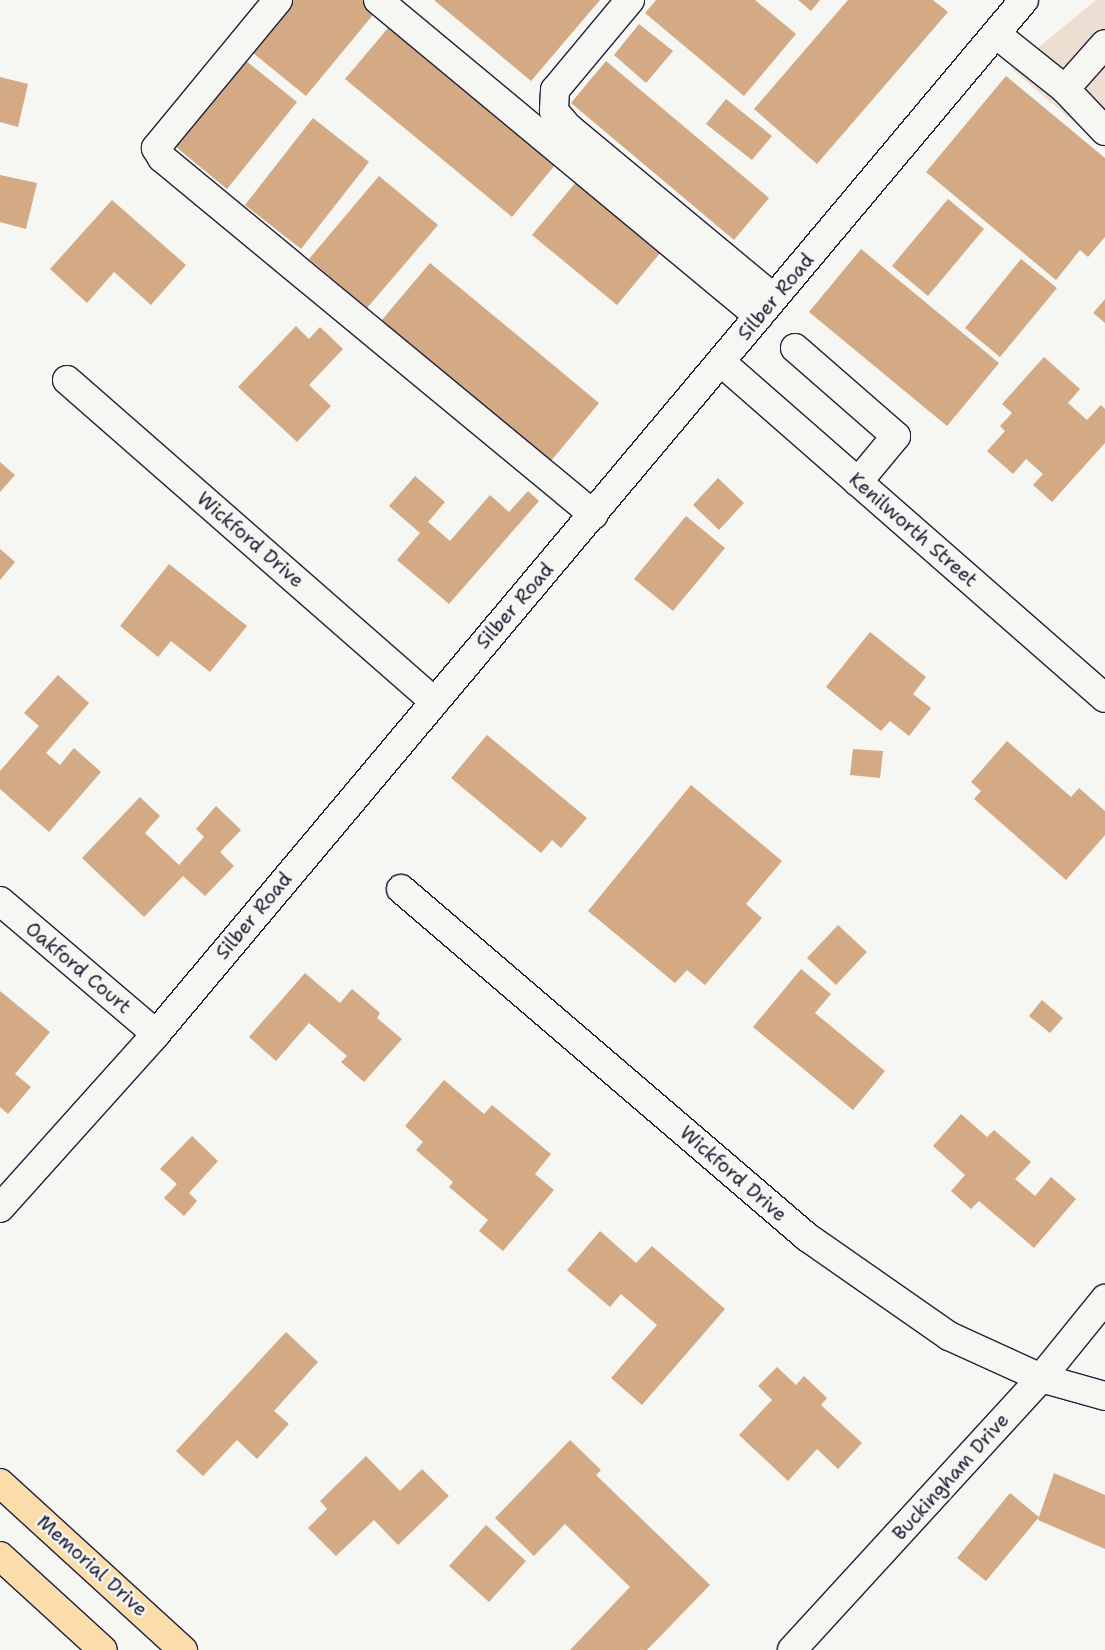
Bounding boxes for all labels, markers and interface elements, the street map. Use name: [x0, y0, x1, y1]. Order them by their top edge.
street label: Silber Road: [733, 249, 819, 345]
street label: Kenilworth Street: [844, 468, 982, 592]
street label: Wickford Drive: [192, 487, 308, 593]
street label: Silber Road: [472, 558, 558, 654]
street label: Silber Road: [211, 868, 297, 964]
street label: Oakford Court: [21, 917, 135, 1019]
street label: Wickford Drive: [675, 1121, 791, 1227]
street label: Buckingham Drive: [888, 1409, 1014, 1545]
street label: Memorial Drive: [32, 1511, 152, 1621]

